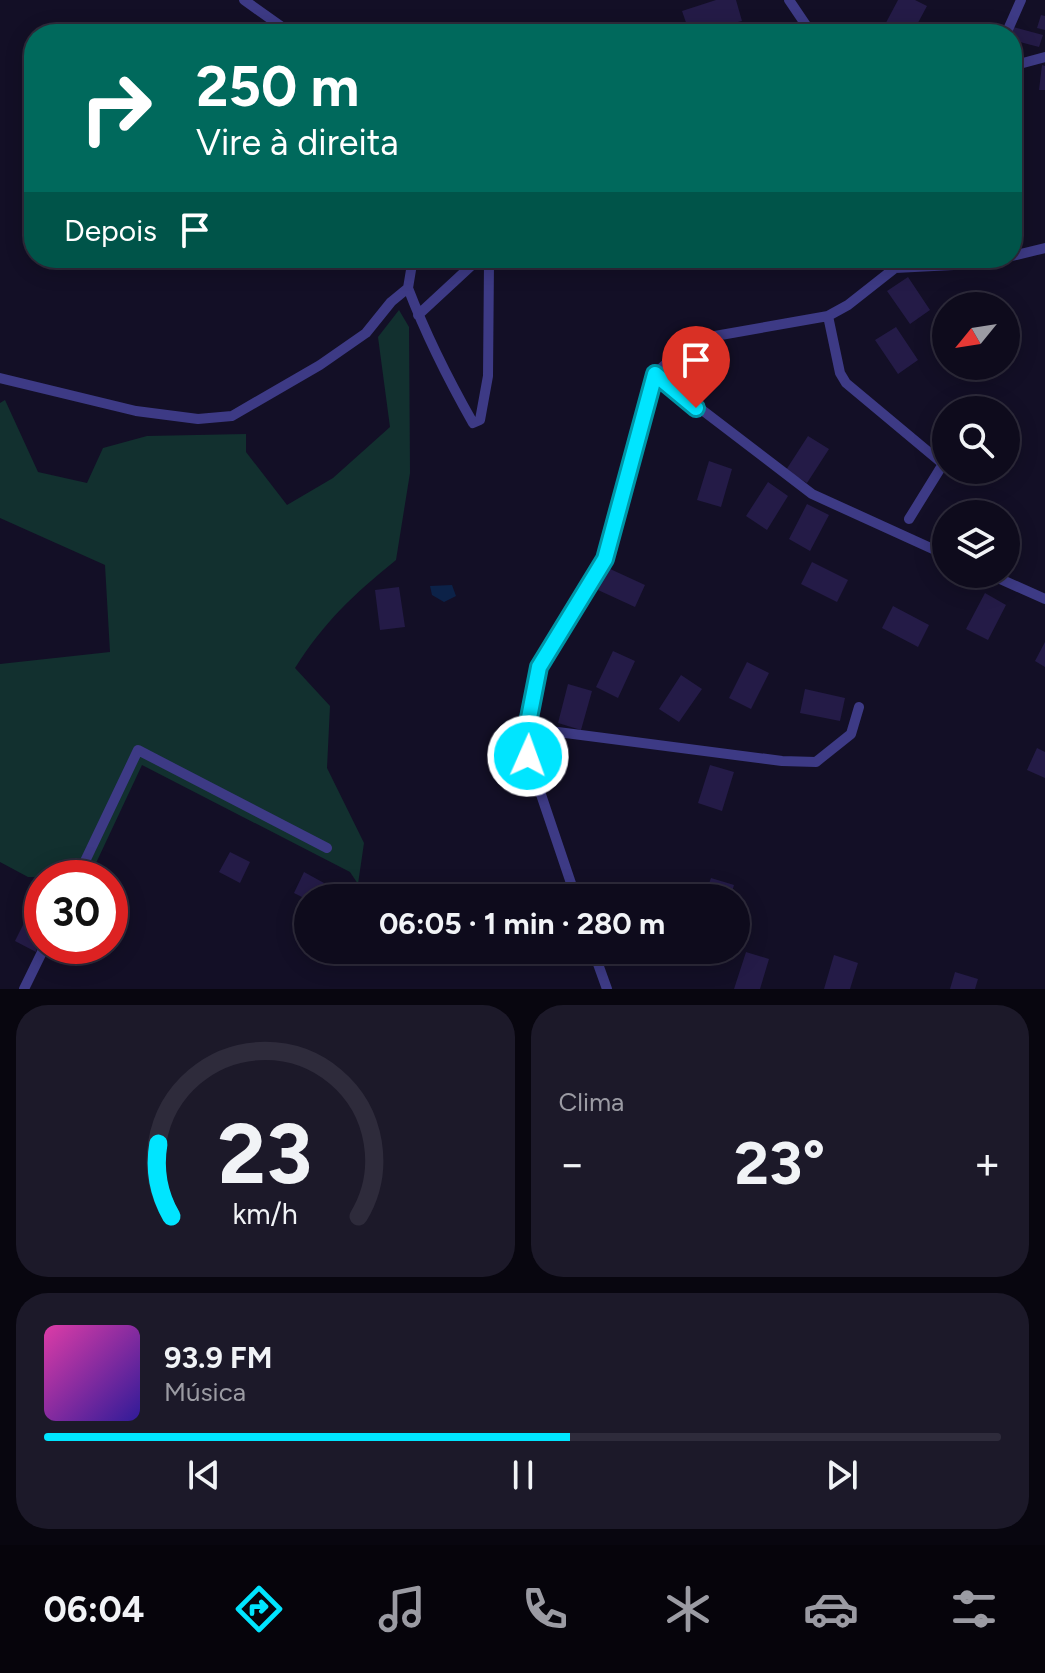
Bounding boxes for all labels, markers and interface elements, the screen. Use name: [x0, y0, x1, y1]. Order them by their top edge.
text: 250 m: [196, 53, 359, 120]
icon: right: [64, 56, 168, 160]
text: Vire à direita: [196, 121, 399, 164]
icon: arrive: [173, 208, 217, 252]
text: Depois: [64, 212, 157, 249]
north arrow: [932, 292, 1020, 380]
map controls: [932, 292, 1020, 588]
pin: [662, 326, 730, 408]
icon: arrive: [674, 338, 718, 382]
button: search: [932, 396, 1020, 484]
button: layers: [932, 500, 1020, 588]
position arrow: [486, 714, 570, 798]
speed limit sign: 30: [24, 860, 128, 964]
text: 06:05 · 1 min · 280 m: [379, 905, 665, 942]
text: Clima: [559, 1086, 624, 1118]
text: 23: [218, 1104, 312, 1204]
text: 23°: [734, 1127, 825, 1199]
text: −: [559, 1137, 586, 1190]
text: +: [974, 1137, 1001, 1190]
text: km/h: [233, 1197, 298, 1231]
text: 93.9 FM: [164, 1339, 272, 1376]
text: Música: [164, 1376, 246, 1408]
icon: previous: [182, 1453, 226, 1497]
icon: pause: [501, 1453, 545, 1497]
icon: next: [820, 1453, 864, 1497]
icon: directions: [231, 1581, 287, 1637]
icon: music: [374, 1581, 430, 1637]
icon: phone: [517, 1581, 573, 1637]
icon: climate: [660, 1581, 716, 1637]
icon: car: [803, 1581, 859, 1637]
icon: filters: [946, 1581, 1002, 1637]
text: 06:04: [43, 1588, 145, 1631]

